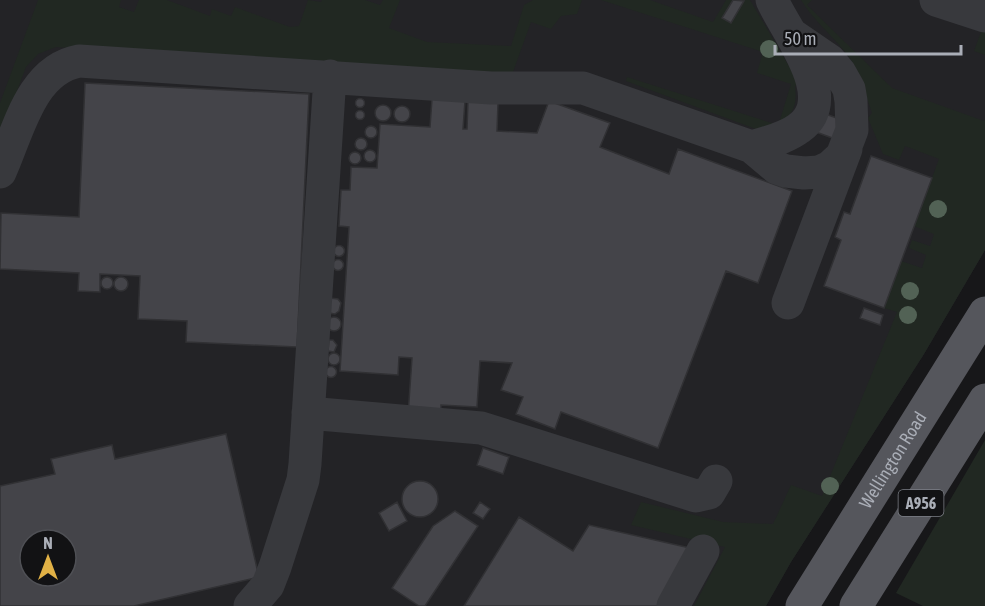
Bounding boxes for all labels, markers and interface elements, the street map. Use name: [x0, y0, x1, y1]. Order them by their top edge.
scale bar: [775, 18, 961, 56]
text: 50 m: [784, 28, 816, 49]
street label: Wellington Road: [855, 408, 931, 512]
road number: A956: [898, 490, 944, 516]
north arrow: [18, 528, 78, 588]
text: N: [43, 534, 53, 552]

